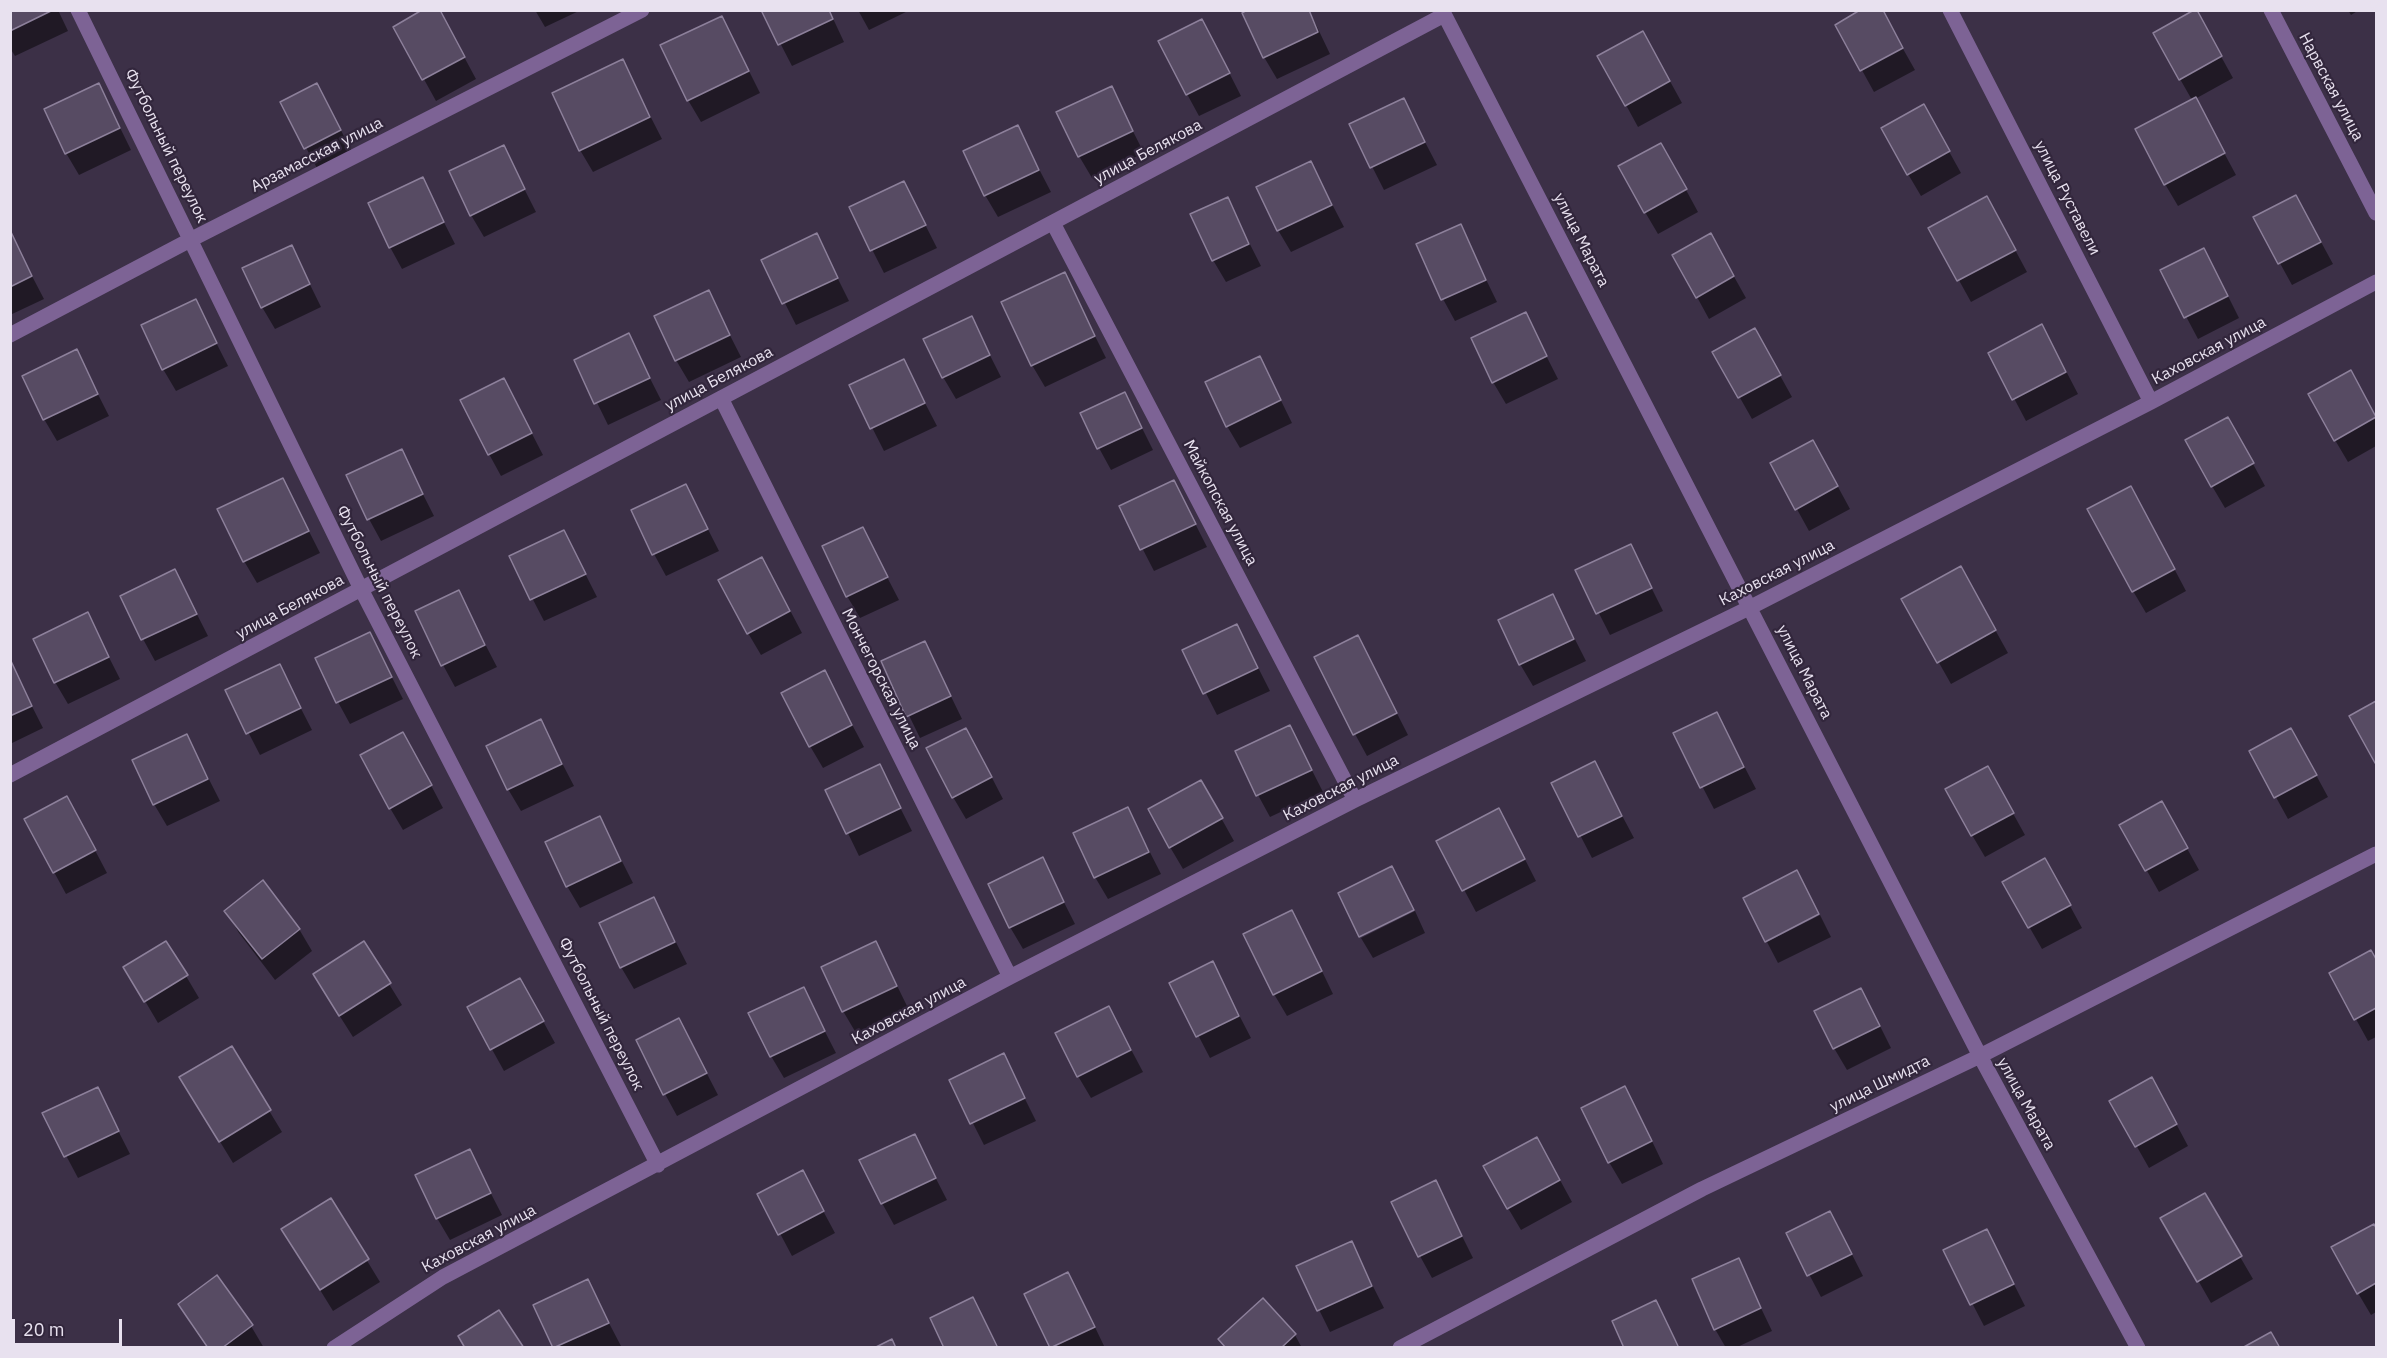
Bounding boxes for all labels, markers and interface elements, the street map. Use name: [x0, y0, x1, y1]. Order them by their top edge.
street label: Нарвская улица: [2294, 30, 2368, 144]
street label: Футбольный переулок: [120, 66, 212, 226]
street label: Арзамасская улица: [248, 113, 386, 197]
street label: улица Белякова: [1091, 115, 1205, 189]
street label: улица Руставели: [2030, 138, 2104, 258]
street label: улица Марата: [1549, 190, 1613, 290]
street label: Каховская улица: [2149, 313, 2269, 389]
street label: улица Белякова: [662, 342, 776, 416]
street label: Майкопская улица: [1179, 437, 1261, 569]
street label: Футбольный переулок: [332, 502, 426, 662]
street label: Каховская улица: [1716, 536, 1838, 610]
street label: улица Белякова: [233, 570, 347, 644]
street label: Мончегорская улица: [837, 605, 925, 753]
street label: улица Марата: [1772, 622, 1836, 722]
street label: Каховская улица: [1280, 751, 1402, 825]
street label: Футбольный переулок: [554, 934, 648, 1094]
street label: Каховская улица: [849, 973, 969, 1049]
street label: улица Шмидта: [1827, 1051, 1933, 1117]
street label: улица Марата: [1993, 1054, 2059, 1154]
street label: Каховская улица: [419, 1201, 539, 1277]
scale bar: [15, 1307, 124, 1345]
text: 20 m: [23, 1318, 65, 1341]

